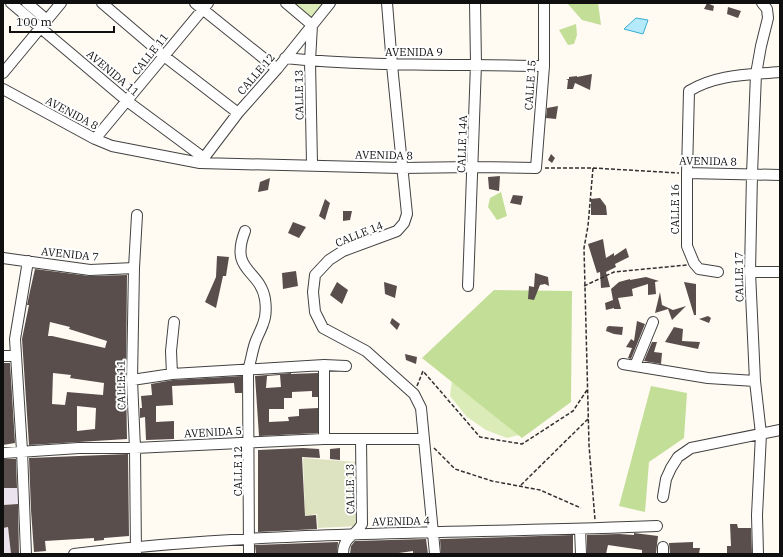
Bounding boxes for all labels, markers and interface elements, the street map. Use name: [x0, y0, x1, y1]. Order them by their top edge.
scale bar: [10, 8, 114, 34]
text: 100 m: [16, 14, 52, 29]
street label: CALLE 11: [129, 30, 171, 78]
street label: AVENIDA 9: [385, 45, 443, 59]
street label: AVENIDA 11: [84, 47, 142, 99]
street label: CALLE 12: [234, 50, 278, 98]
street label: CALLE 15: [521, 59, 539, 111]
street label: CALLE 13: [292, 70, 306, 120]
street label: AVENIDA 8: [43, 93, 101, 133]
street label: CALLE 14A: [454, 114, 470, 173]
street label: AVENIDA 8: [355, 147, 413, 163]
street label: AVENIDA 8: [679, 153, 737, 169]
street label: CALLE 16: [668, 184, 682, 234]
street label: CALLE 14: [333, 218, 385, 250]
street label: AVENIDA 7: [40, 244, 100, 264]
street label: CALLE 17: [732, 252, 746, 302]
street label: CALLE 11: [114, 360, 128, 410]
street label: AVENIDA 5: [184, 423, 242, 441]
street label: CALLE 12: [231, 446, 245, 496]
street label: CALLE 13: [343, 464, 357, 514]
street label: AVENIDA 4: [372, 513, 430, 529]

